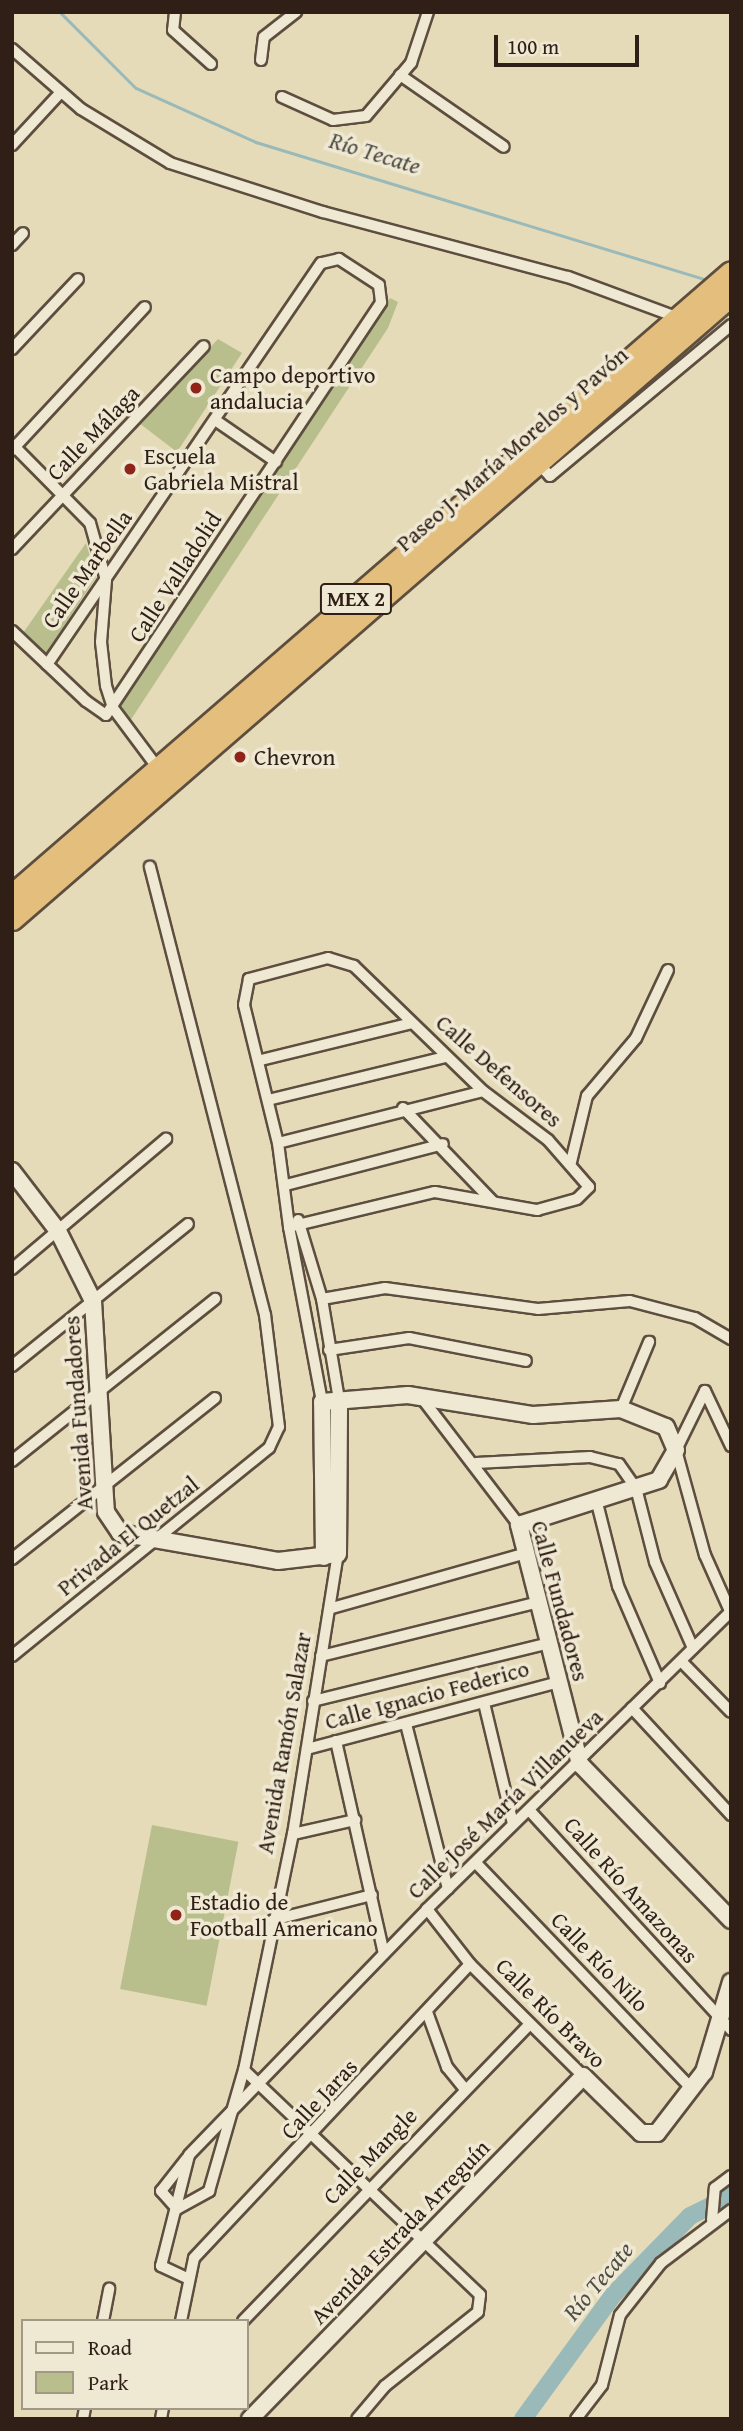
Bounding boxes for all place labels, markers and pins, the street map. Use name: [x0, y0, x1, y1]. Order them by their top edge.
place label: Campo deportivo andalucia: [210, 361, 375, 415]
marker: Campo deportivo andalucia: [188, 380, 204, 396]
place label: Escuela Gabriela Mistral: [144, 442, 299, 496]
marker: Escuela Gabriela Mistral: [122, 461, 138, 477]
place label: Chevron: [254, 743, 335, 771]
marker: Chevron: [232, 749, 248, 765]
place label: Estadio de Football Americano: [190, 1888, 378, 1942]
marker: Estadio de Football Americano: [168, 1907, 184, 1923]

